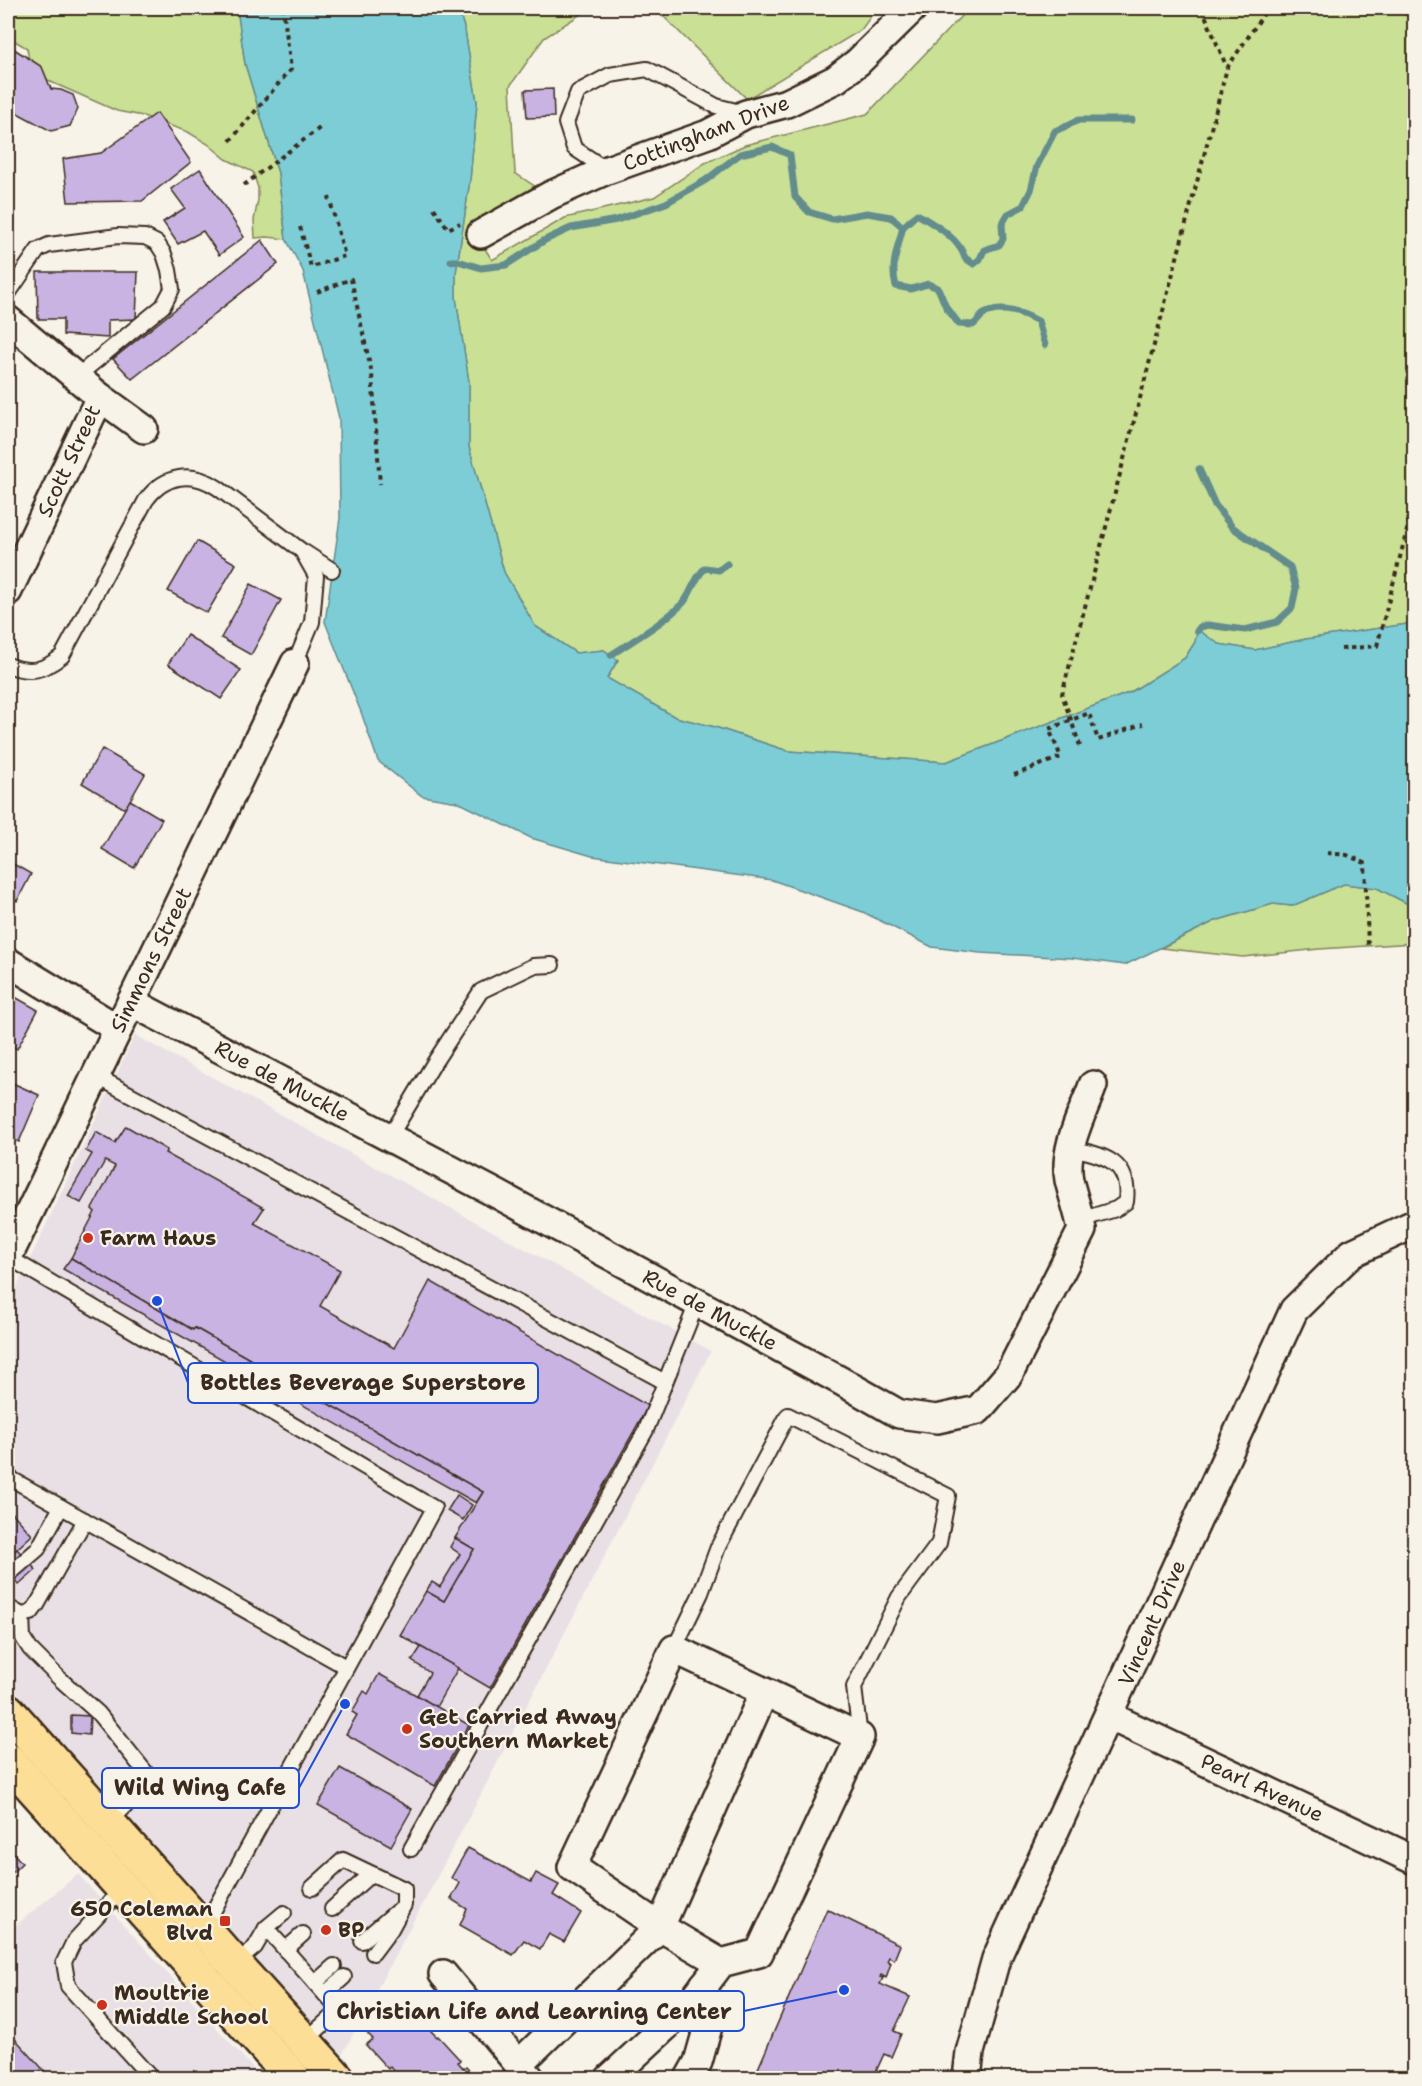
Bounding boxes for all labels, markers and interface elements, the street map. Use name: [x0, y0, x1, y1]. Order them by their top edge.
street label: Cottingham Drive: [619, 88, 793, 178]
street label: Scott Street: [31, 400, 107, 522]
street label: Simmons Street: [104, 883, 198, 1037]
street label: Rue de Muckle: [210, 1034, 354, 1128]
place label: Farm Haus: [100, 1224, 216, 1252]
marker: Farm Haus: [81, 1231, 95, 1245]
street label: Rue de Muckle: [638, 1263, 782, 1357]
callout: Bottles Beverage Superstore: [188, 1363, 538, 1403]
text: Bottles Beverage Superstore: [200, 1368, 526, 1397]
street label: Vincent Drive: [1112, 1556, 1192, 1690]
place label: Get Carried Away Southern Market: [419, 1703, 617, 1755]
marker: Get Carried Away Southern Market: [400, 1722, 414, 1736]
street label: Pearl Avenue: [1196, 1747, 1328, 1829]
callout: Wild Wing Cafe: [102, 1768, 299, 1808]
text: Wild Wing Cafe: [114, 1773, 286, 1802]
place label: 650 Coleman Blvd: [70, 1895, 213, 1947]
marker: 650 Coleman Blvd: [218, 1914, 232, 1928]
place label: BP: [338, 1916, 364, 1944]
marker: BP: [319, 1923, 333, 1937]
place label: Moultrie Middle School: [114, 1979, 268, 2031]
callout: Christian Life and Learning Center: [324, 1991, 744, 2031]
text: Christian Life and Learning Center: [336, 1997, 732, 2026]
marker: Moultrie Middle School: [95, 1998, 109, 2012]

